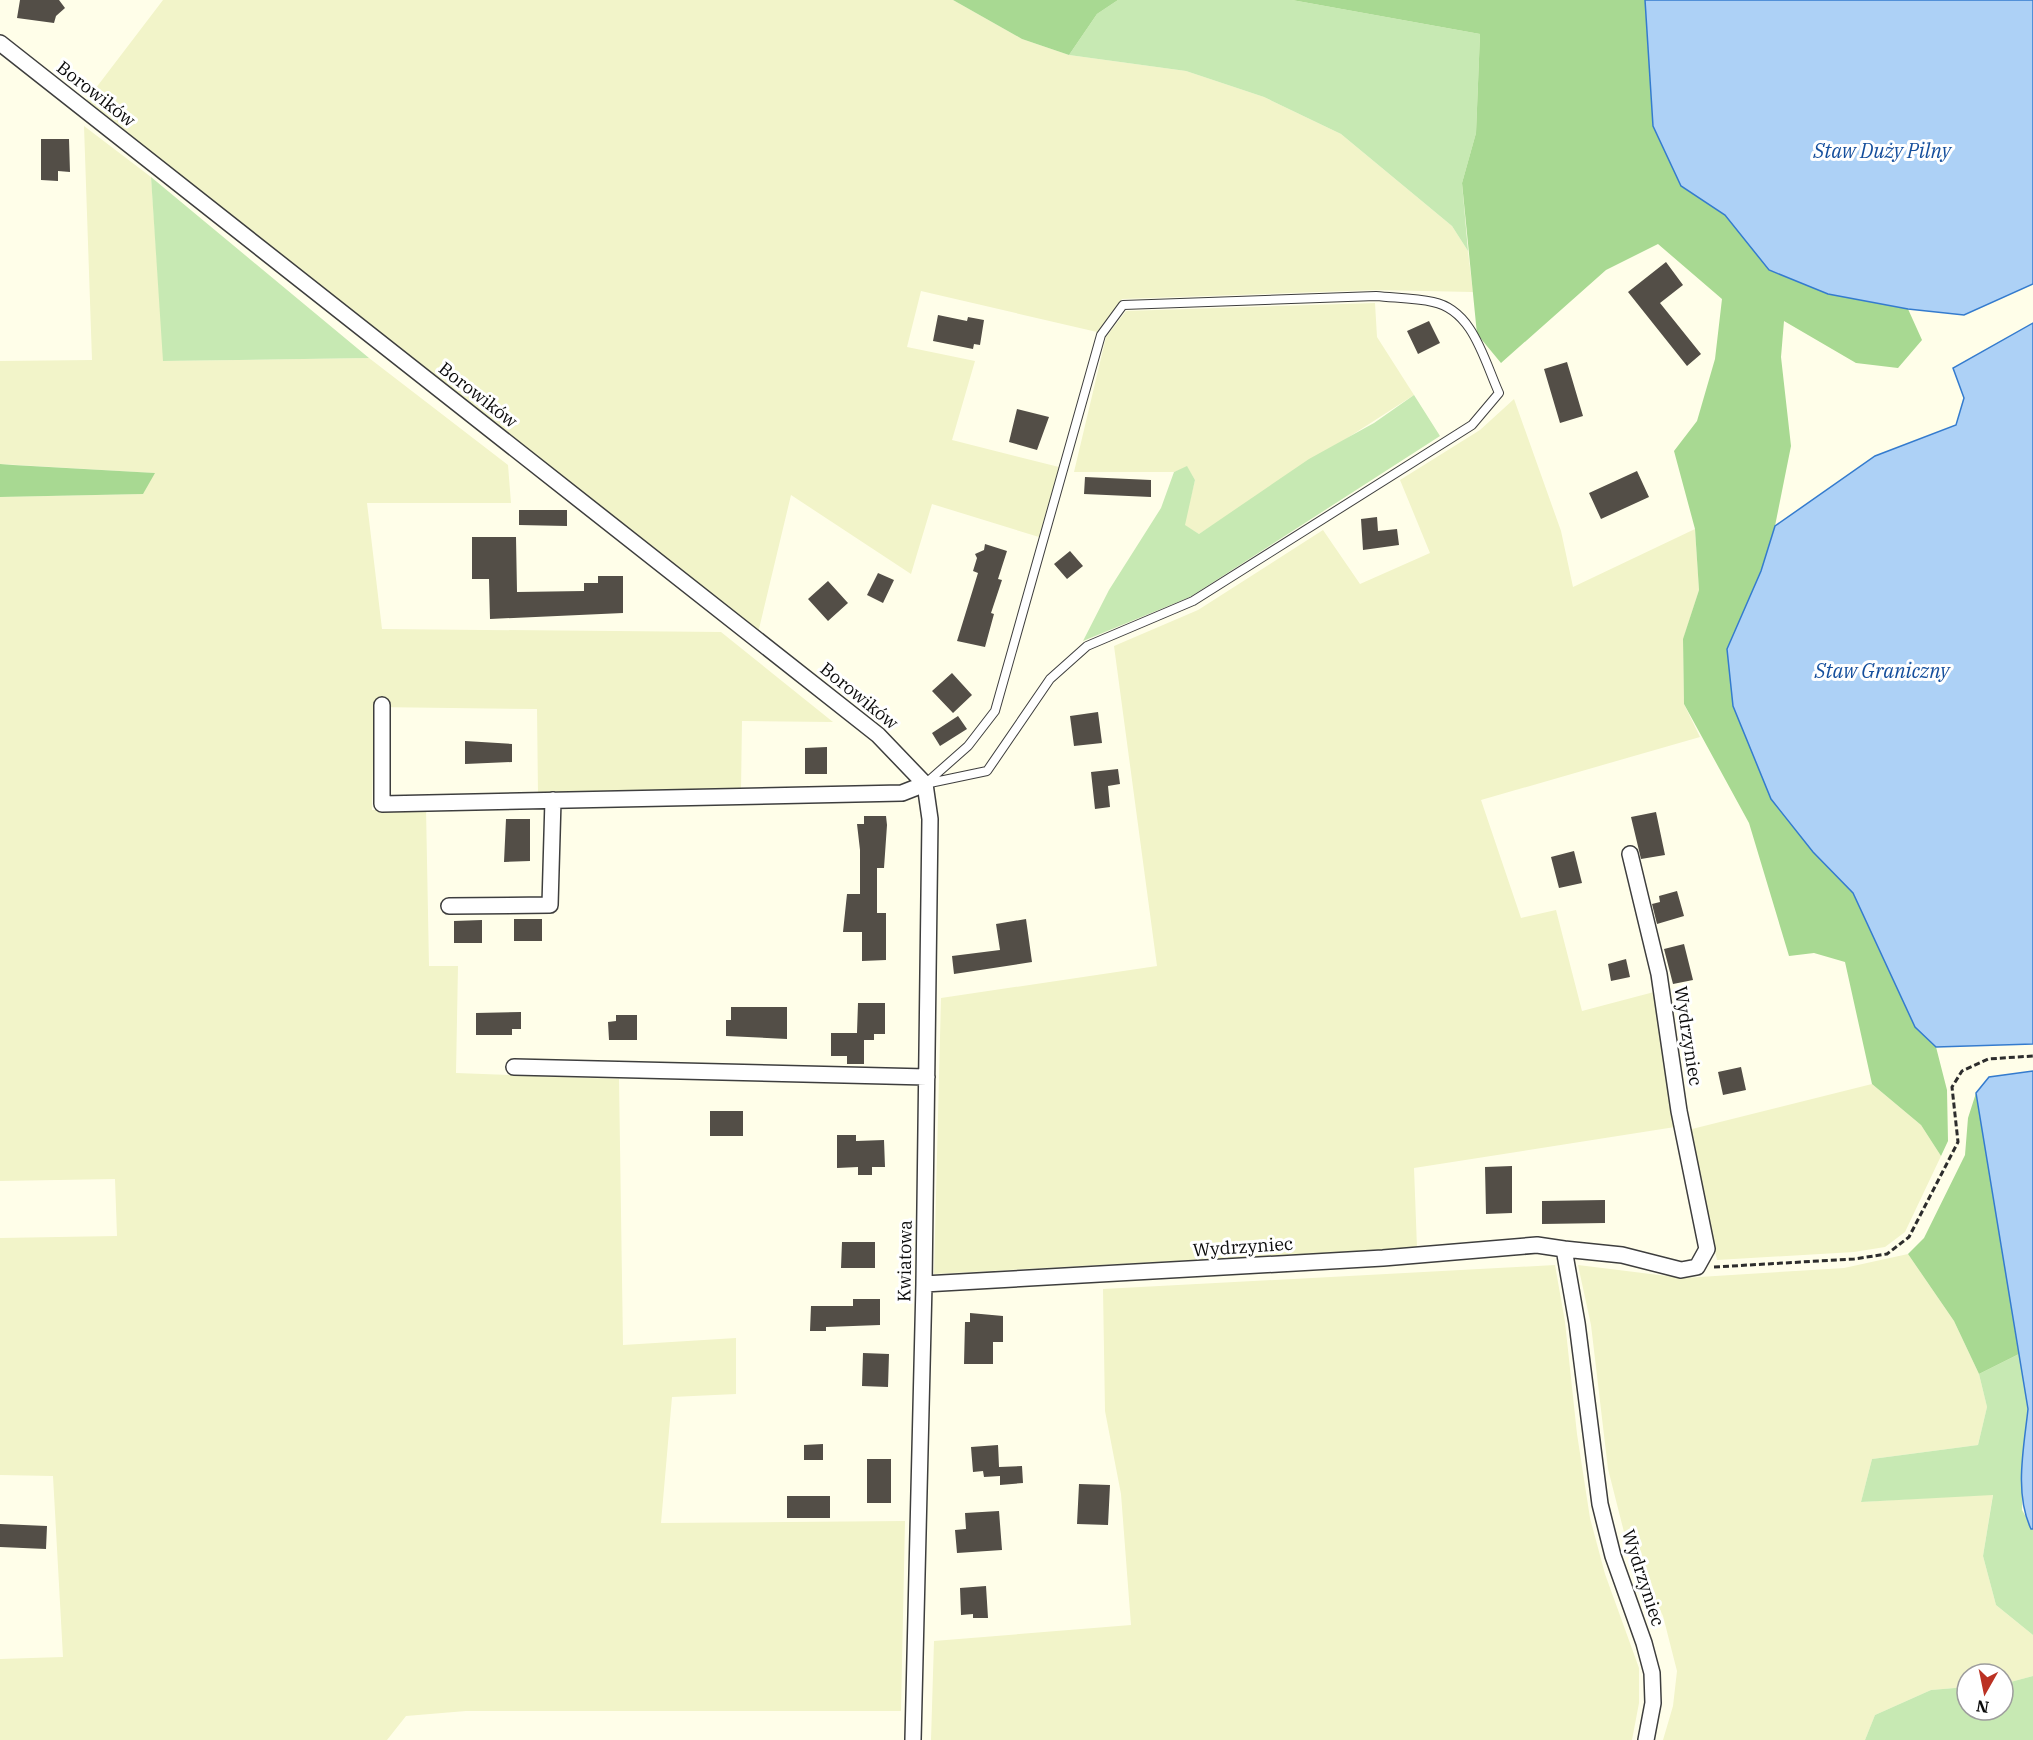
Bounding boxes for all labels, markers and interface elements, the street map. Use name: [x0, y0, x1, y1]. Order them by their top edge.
street label: Borowików: [52, 56, 140, 132]
water label: Staw Duży Pilny: [1812, 137, 1953, 164]
street label: Borowików: [434, 357, 522, 433]
street label: Borowików: [816, 657, 903, 734]
water label: Staw Graniczny: [1814, 657, 1951, 684]
street label: Wydrzyniec: [1669, 984, 1708, 1087]
street label: Kwiatowa: [892, 1220, 917, 1302]
street label: Wydrzyniec: [1192, 1232, 1294, 1261]
street label: Wydrzyniec: [1617, 1526, 1670, 1629]
north arrow: [1955, 1662, 2015, 1722]
text: N: [1975, 1696, 1990, 1718]

